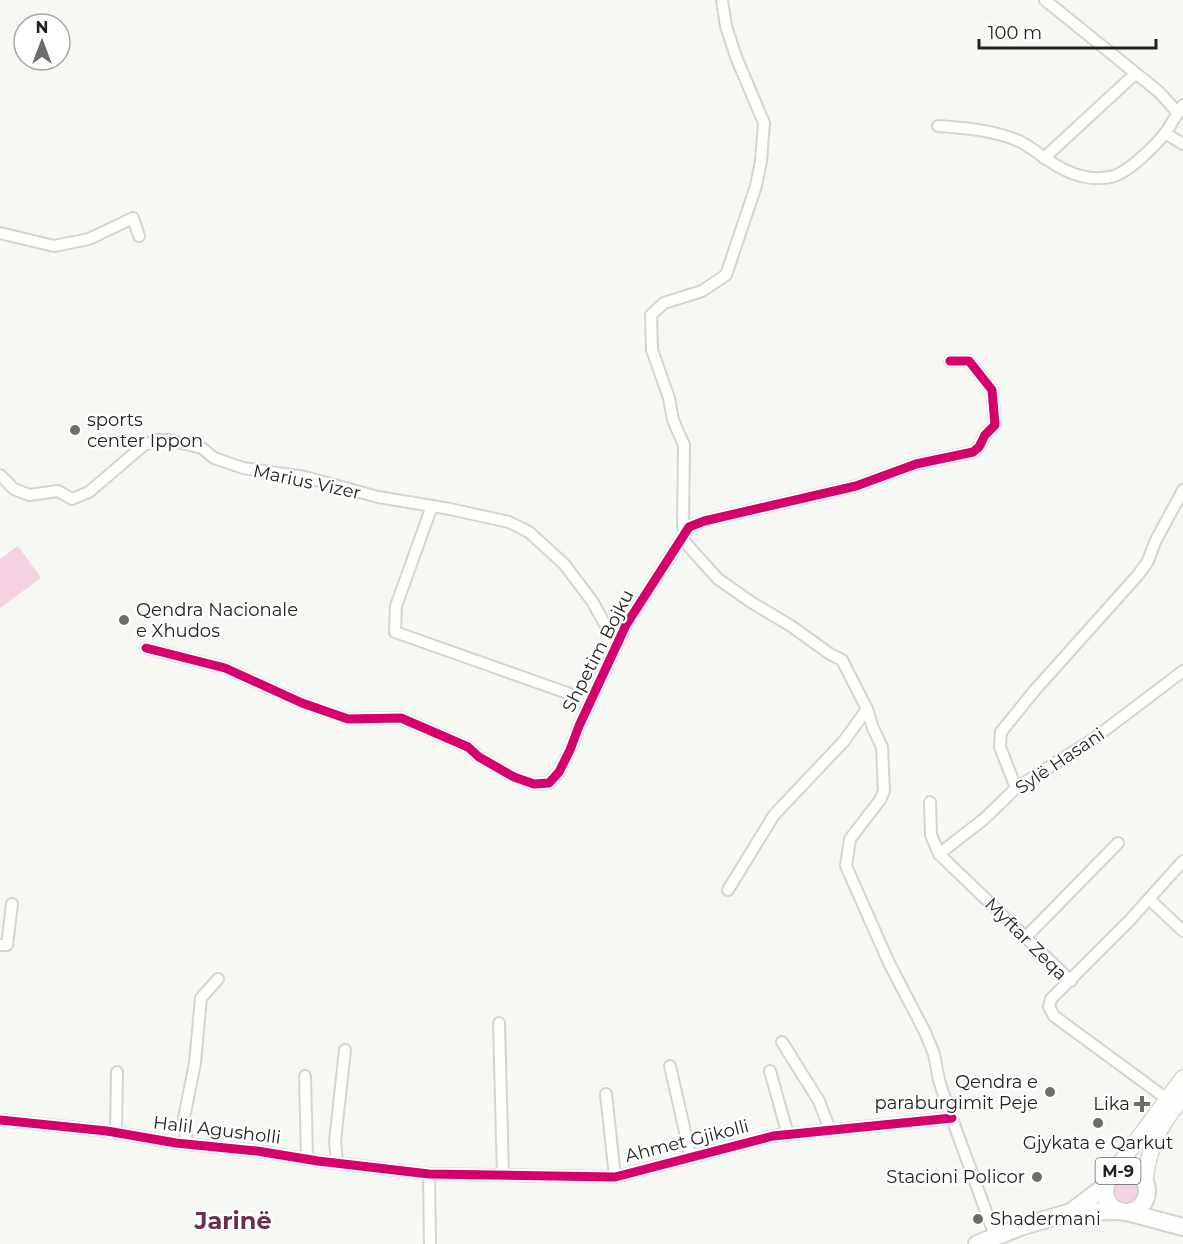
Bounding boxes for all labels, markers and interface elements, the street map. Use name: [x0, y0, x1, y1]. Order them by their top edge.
north arrow: [12, 12, 72, 72]
scale bar: [979, 12, 1156, 50]
text: N: [36, 18, 48, 37]
text: 100 m: [988, 22, 1042, 44]
place label: sports center Ippon: [87, 409, 203, 452]
marker: sports center Ippon: [68, 423, 82, 437]
street label: Marius Vizer: [251, 460, 363, 504]
street label: Shpetim Bojku: [558, 586, 638, 716]
place label: Qendra Nacionale e Xhudos: [136, 599, 298, 642]
marker: Qendra Nacionale e Xhudos: [117, 613, 131, 627]
street label: Sylë Hasani: [1011, 723, 1109, 799]
street label: Myftar Zeqa: [980, 893, 1072, 985]
place label: Qendra e paraburgimit Peje: [875, 1071, 1038, 1114]
marker: Qendra e paraburgimit Peje: [1043, 1085, 1057, 1099]
place label: Lika: [1093, 1093, 1130, 1115]
marker: Lika: [1135, 1097, 1149, 1111]
street label: Halil Agusholli: [152, 1111, 282, 1149]
street label: Ahmet Gjikolli: [623, 1115, 751, 1167]
marker: Gjykata e Qarkut: [1091, 1116, 1105, 1130]
place label: Gjykata e Qarkut: [1023, 1132, 1173, 1154]
road number: M-9: [1096, 1158, 1140, 1184]
place label: Stacioni Policor: [886, 1166, 1025, 1188]
marker: Stacioni Policor: [1030, 1170, 1044, 1184]
district label: Jarinë: [193, 1206, 272, 1235]
place label: Shadermani: [990, 1208, 1101, 1230]
marker: Shadermani: [971, 1212, 985, 1226]

